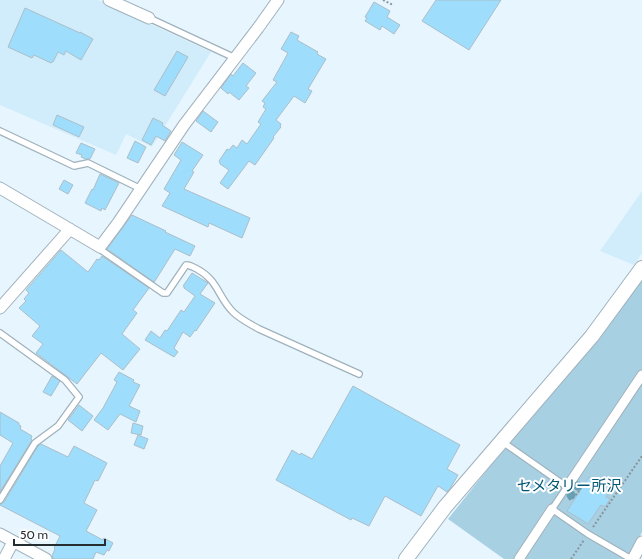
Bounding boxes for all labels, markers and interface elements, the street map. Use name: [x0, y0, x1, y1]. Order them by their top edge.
park label: セメタリー所沢: [517, 477, 621, 495]
scale bar: [14, 521, 105, 547]
text: 50 m: [20, 527, 48, 542]

